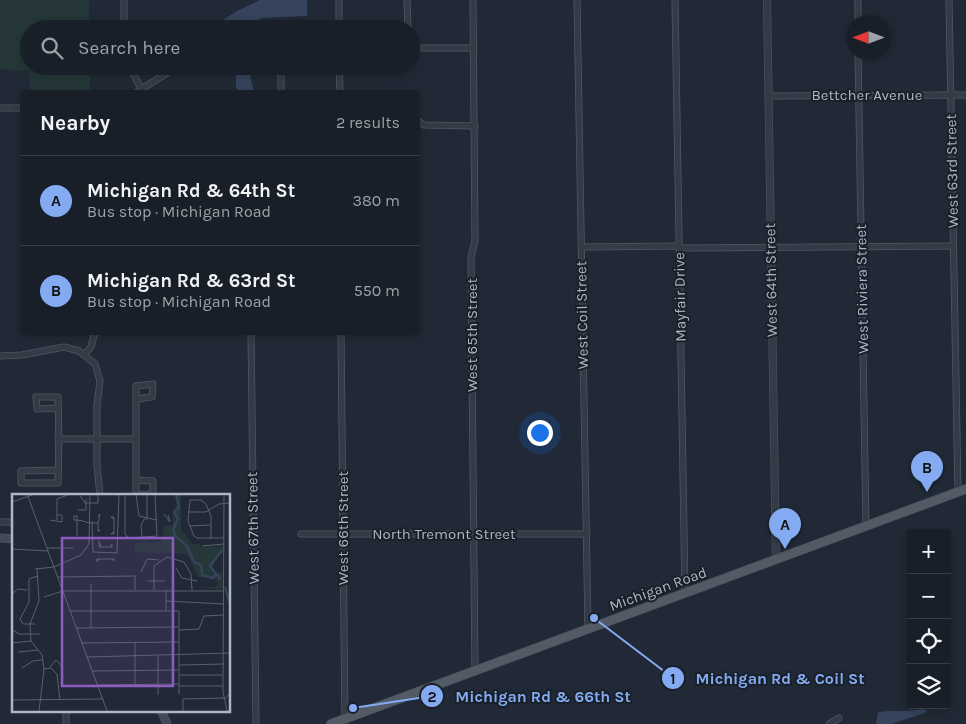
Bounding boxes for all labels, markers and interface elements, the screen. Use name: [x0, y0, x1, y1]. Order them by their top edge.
north arrow: [846, 15, 891, 60]
search box: [20, 20, 420, 75]
icon: search: [38, 34, 66, 62]
text: Search here: [78, 37, 180, 59]
street label: Bettcher Avenue: [811, 86, 923, 104]
text: Nearby: [40, 111, 110, 135]
text: 2 results: [336, 113, 400, 132]
street label: West 63rd Street: [942, 113, 962, 228]
text: Michigan Rd & 64th St: [87, 180, 295, 202]
text: A: [51, 191, 61, 210]
text: 380 m: [352, 191, 400, 210]
text: Bus stop · Michigan Road: [87, 202, 271, 221]
street label: West 64th Street: [761, 222, 781, 337]
street label: West Riviera Street: [852, 224, 872, 354]
street label: Mayfair Drive: [670, 252, 690, 342]
street label: West Coil Street: [572, 260, 592, 369]
text: Michigan Rd & 63rd St: [87, 270, 296, 292]
street label: West 65th Street: [463, 278, 481, 392]
text: B: [51, 281, 61, 300]
text: 550 m: [354, 281, 400, 300]
text: Bus stop · Michigan Road: [87, 292, 271, 311]
your location: [527, 420, 553, 446]
pin: B: [911, 451, 943, 492]
street label: West 66th Street: [334, 470, 352, 585]
street label: West 67th Street: [243, 471, 263, 585]
inset map: [12, 494, 230, 712]
pin: A: [769, 508, 801, 549]
street label: North Tremont Street: [372, 525, 516, 543]
map controls: [906, 529, 951, 709]
button: +: [906, 529, 951, 574]
street label: Michigan Road: [607, 563, 709, 615]
button: −: [906, 574, 951, 619]
button: locate: [906, 619, 951, 664]
callout: Michigan Rd & Coil St: [660, 663, 875, 694]
button: layers: [906, 664, 951, 709]
text: Michigan Rd & Coil St: [695, 669, 865, 688]
text: 1: [670, 670, 676, 688]
callout: Michigan Rd & 66th St: [420, 681, 640, 712]
text: Michigan Rd & 66th St: [455, 687, 631, 706]
text: 2: [427, 688, 437, 706]

